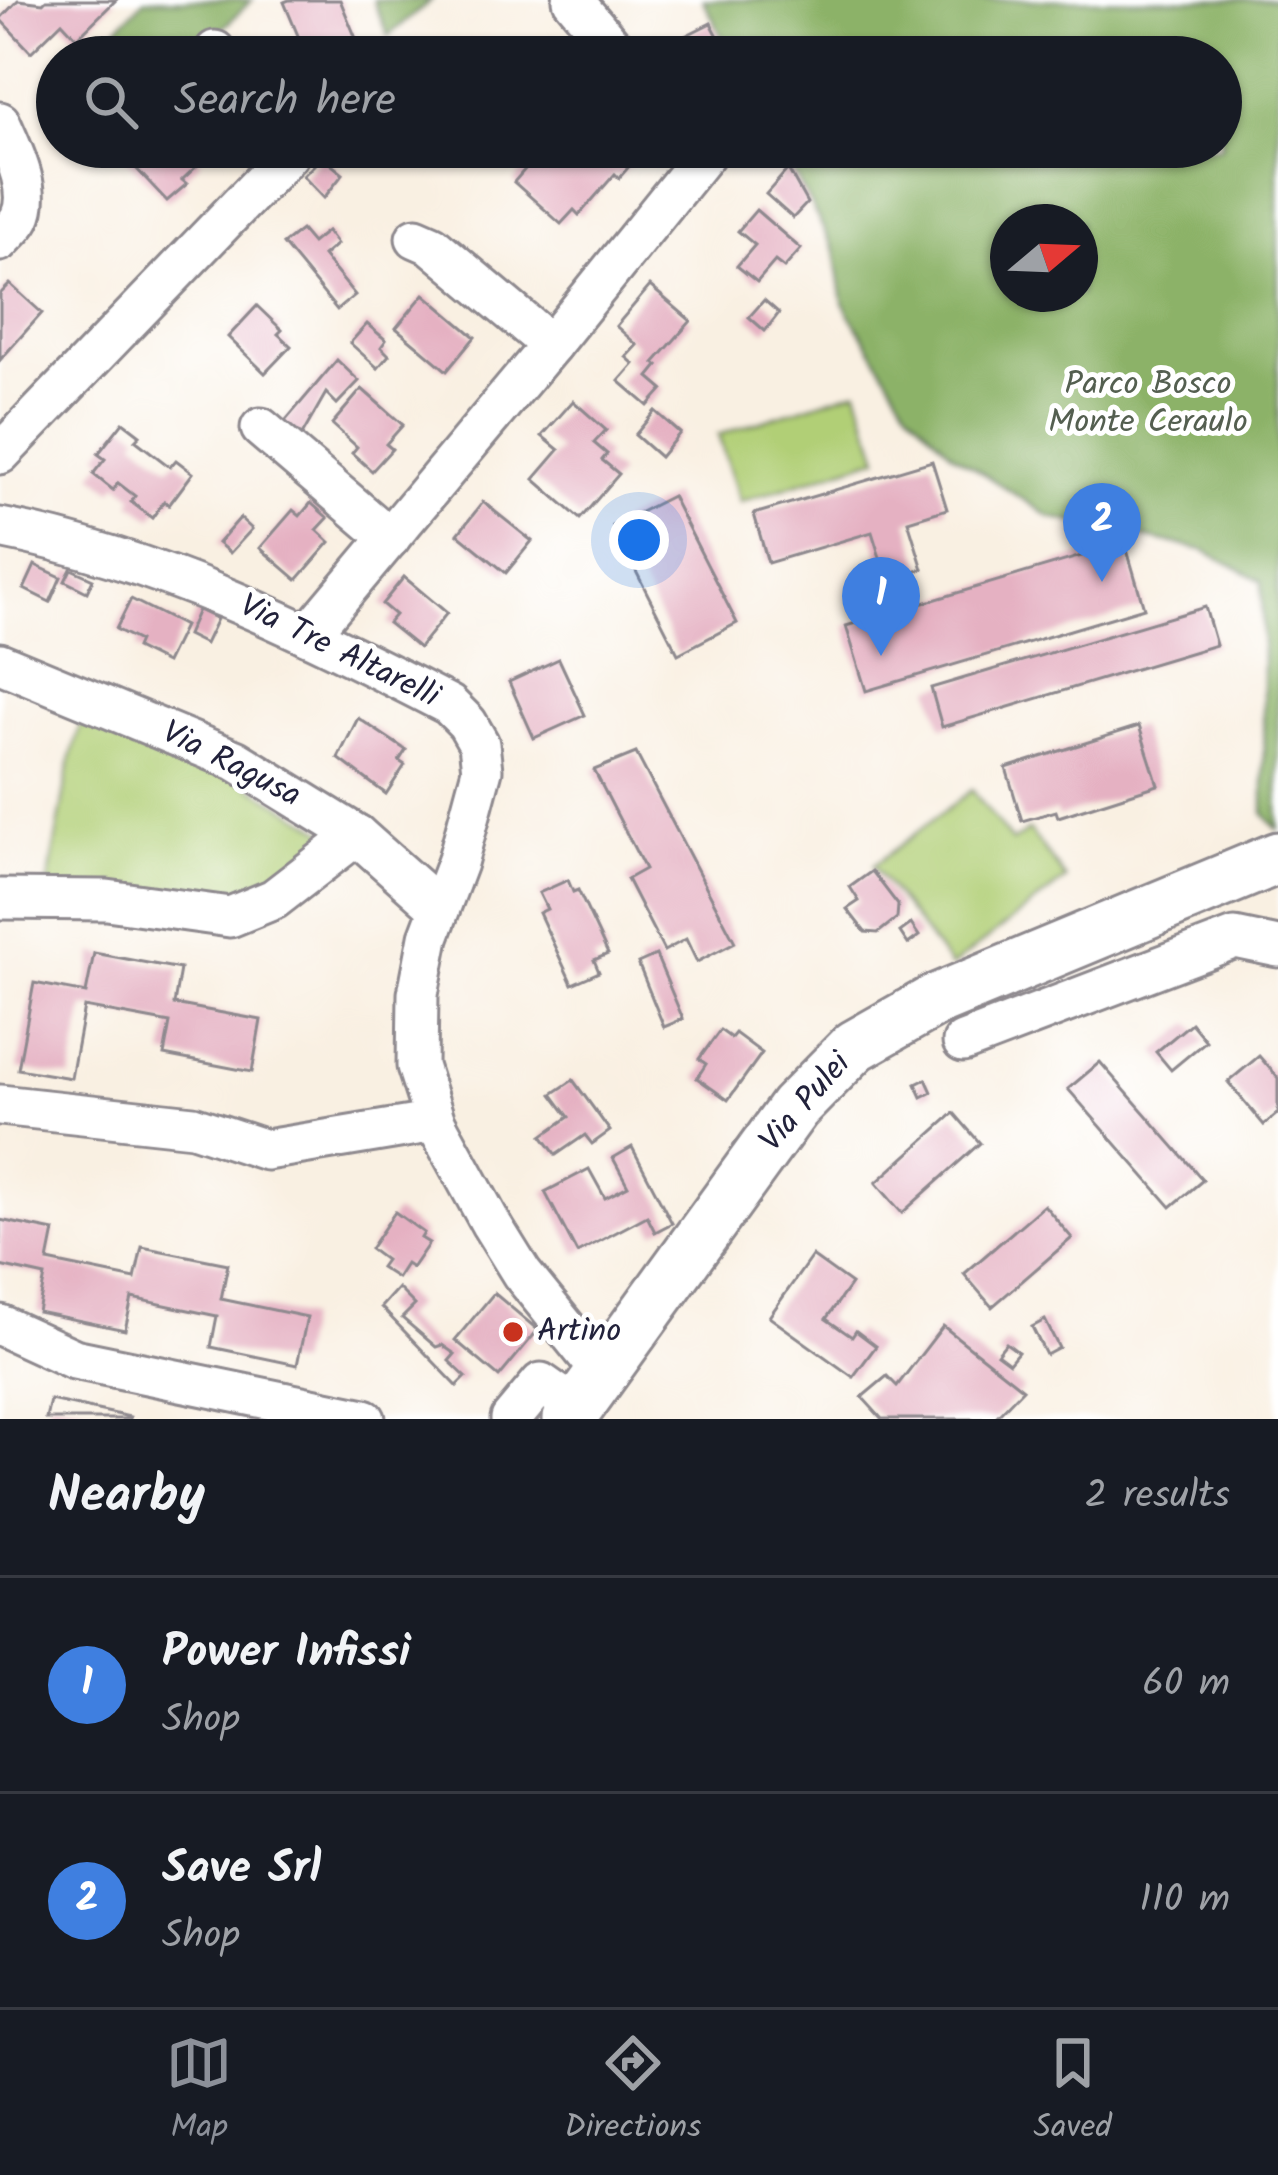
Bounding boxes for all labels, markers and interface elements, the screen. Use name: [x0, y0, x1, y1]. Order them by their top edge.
search box: [36, 36, 1242, 168]
text: Search here: [174, 66, 396, 138]
icon: search: [78, 69, 144, 135]
north arrow: [990, 204, 1098, 312]
park label: Parco Bosco Monte Ceraulo: [1048, 359, 1248, 450]
pin: 2: [1063, 483, 1141, 582]
your location: [609, 510, 669, 570]
pin: 1: [842, 557, 920, 656]
street label: Via Tre Altarelli: [230, 581, 449, 724]
street label: Via Ragusa: [152, 707, 310, 823]
street label: Via Pulei: [747, 1040, 866, 1165]
place label: Artino: [537, 1306, 621, 1359]
marker: Artino: [500, 1319, 526, 1345]
text: Nearby: [48, 1457, 205, 1538]
text: 2 results: [1085, 1466, 1230, 1528]
text: Power Infissi: [162, 1618, 411, 1690]
text: 1: [81, 1654, 93, 1716]
text: 60 m: [1142, 1654, 1230, 1716]
text: Shop: [162, 1690, 240, 1752]
text: Save Srl: [162, 1834, 321, 1906]
text: 2: [76, 1870, 98, 1932]
text: 110 m: [1139, 1870, 1230, 1932]
text: Shop: [162, 1906, 240, 1968]
tab: Map: [166, 2030, 232, 2155]
tab: Directions: [564, 2030, 701, 2155]
tab: Saved: [1034, 2030, 1112, 2155]

